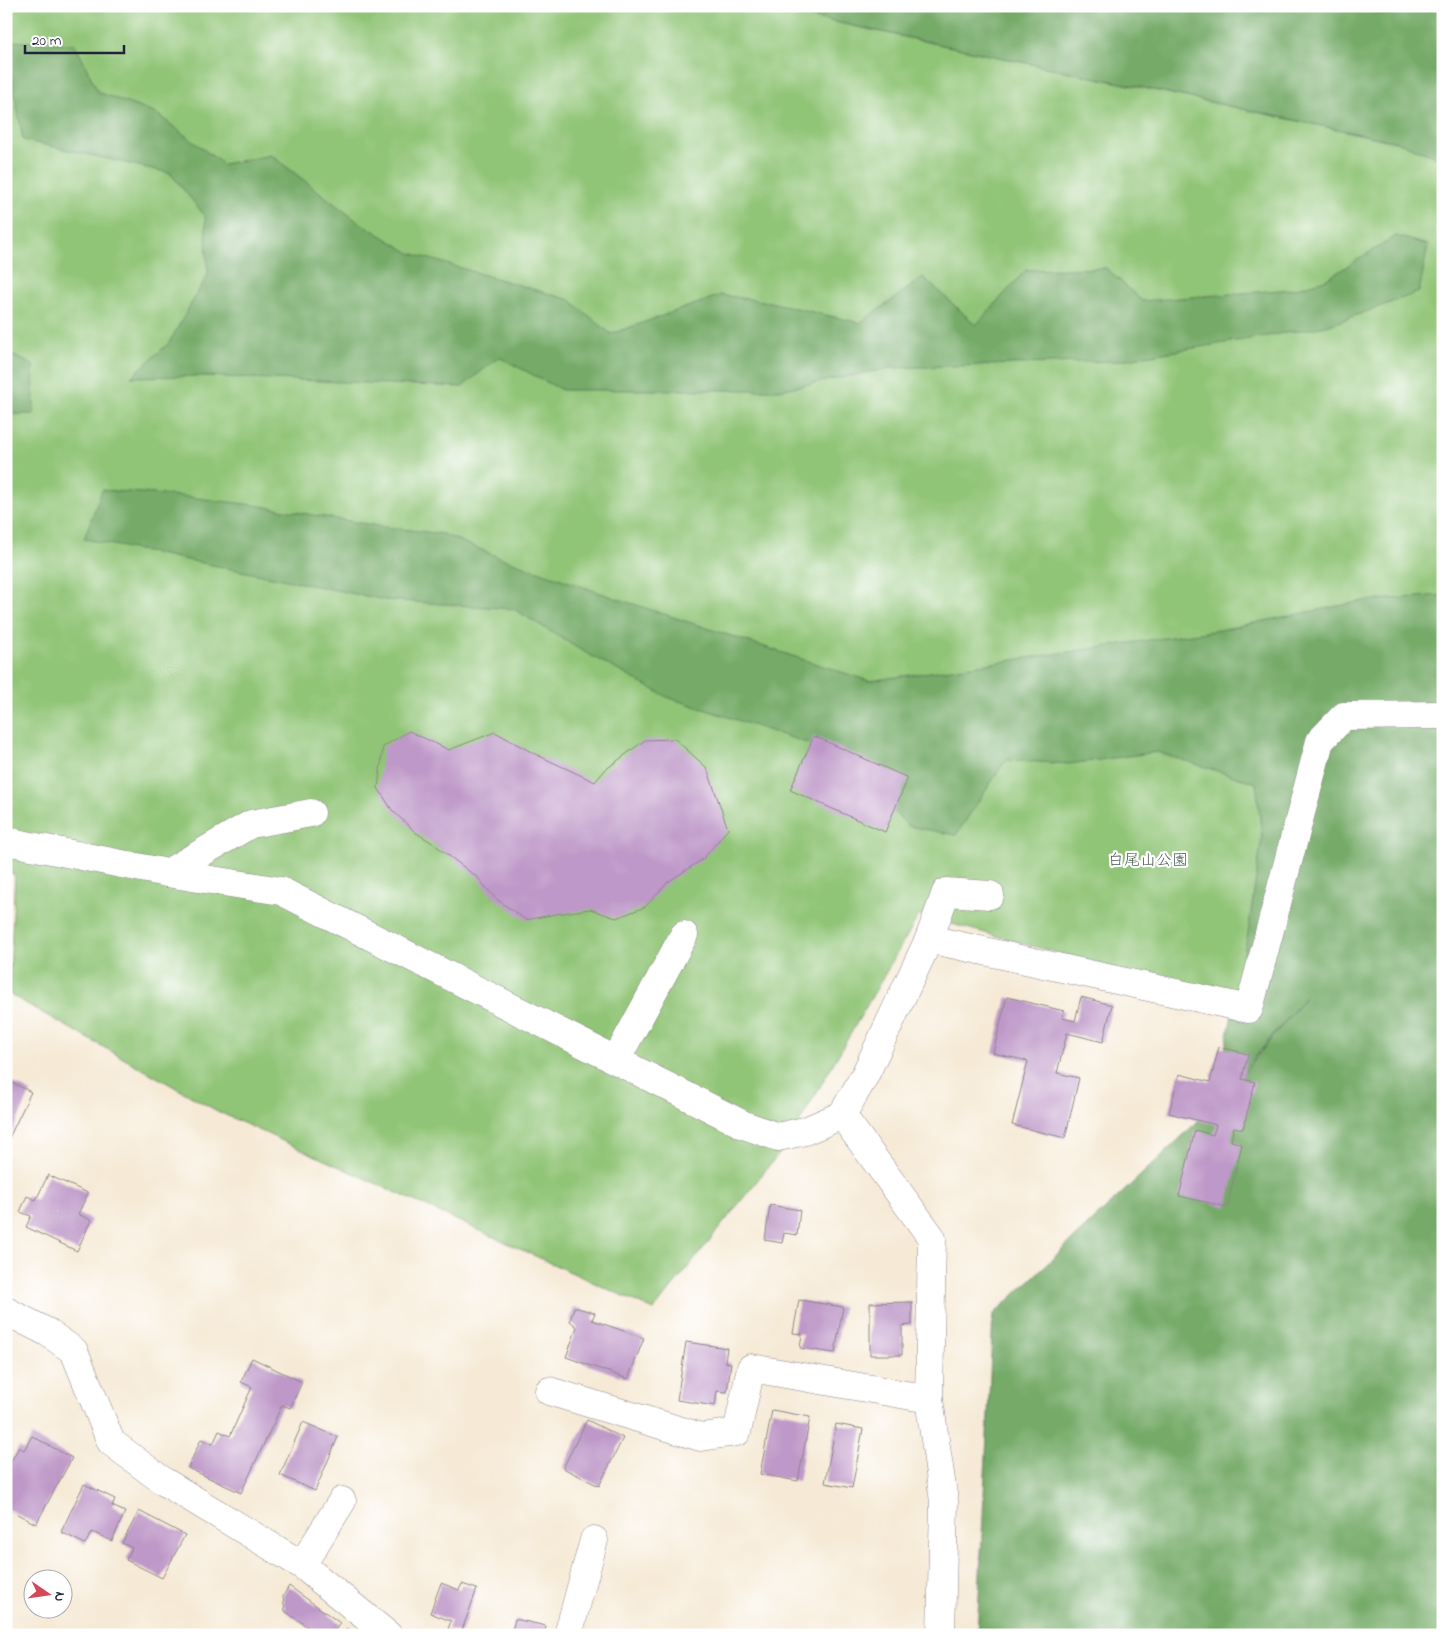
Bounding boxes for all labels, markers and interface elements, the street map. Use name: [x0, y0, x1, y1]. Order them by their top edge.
scale bar: [25, 22, 124, 54]
text: 20 m: [32, 30, 62, 52]
park label: 白尾山公園: [1108, 849, 1188, 873]
north arrow: [22, 1568, 72, 1618]
text: N: [48, 1590, 70, 1604]

